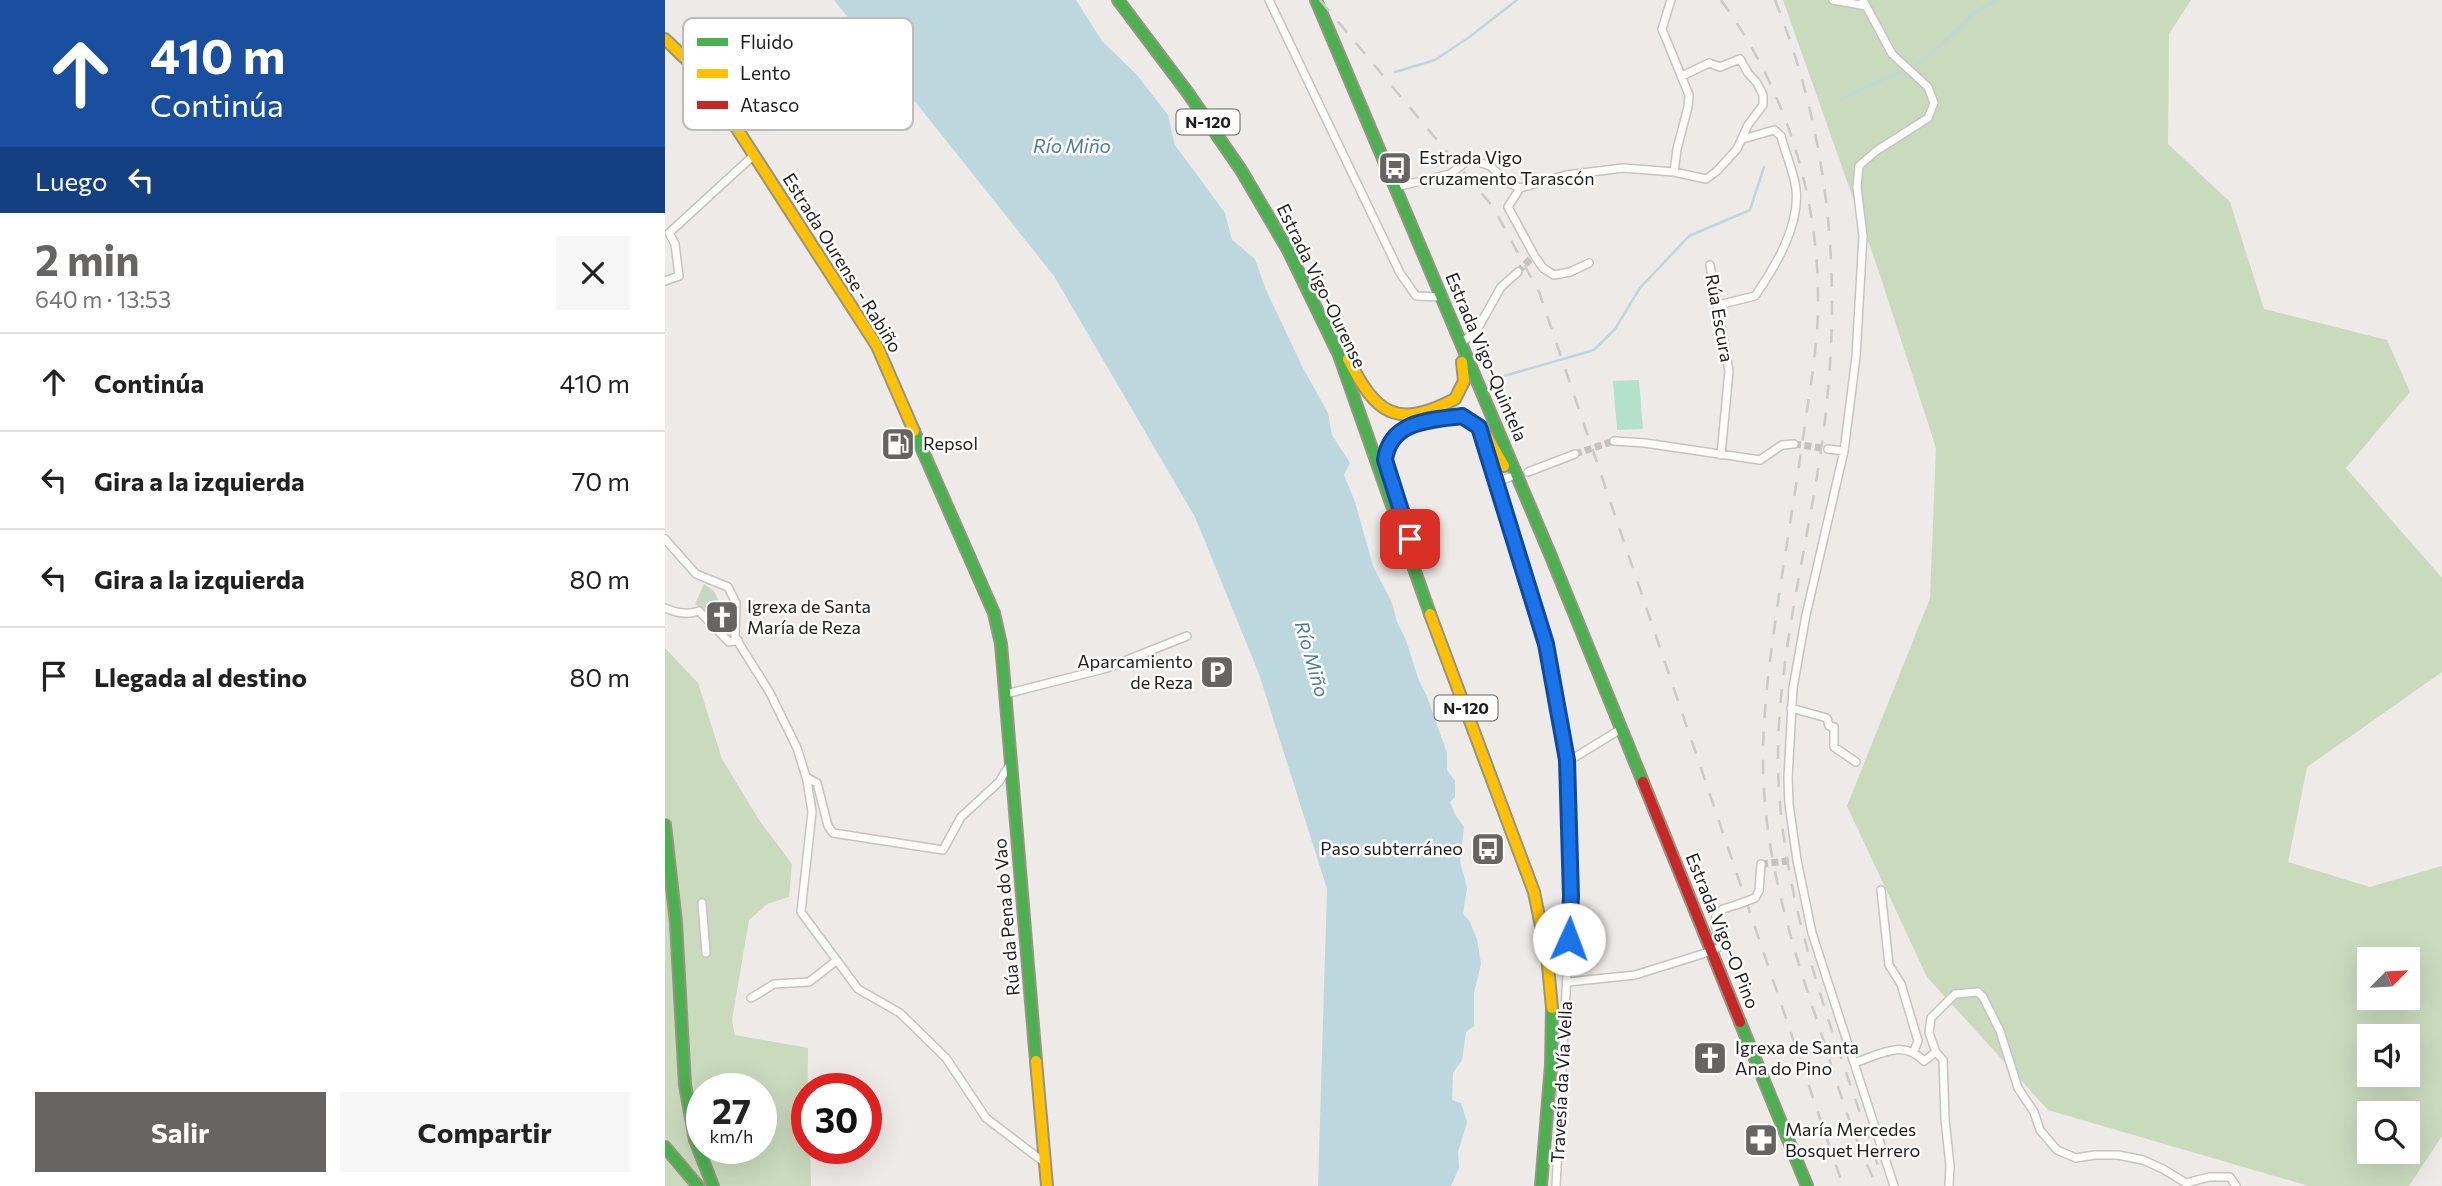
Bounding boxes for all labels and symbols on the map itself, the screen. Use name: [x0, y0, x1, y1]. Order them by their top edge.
legend: [683, 18, 913, 130]
text: Fluido: [740, 30, 794, 53]
text: Lento: [740, 61, 791, 84]
text: Atasco: [740, 93, 799, 116]
road number: N-120: [1177, 110, 1239, 134]
water label: Río Miño: [1033, 134, 1111, 157]
place label: Estrada Vigo cruzamento Tarascón: [1419, 146, 1594, 189]
bus stop icon: Estrada Vigo cruzamento Tarascón: [1376, 149, 1414, 187]
street label: Estrada Ourense - Rabiño: [779, 169, 907, 356]
street label: Estrada Vigo-Ourense: [1273, 200, 1371, 371]
street label: Estrada Vigo-Quintela: [1441, 269, 1532, 444]
street label: Rúa Escura: [1701, 272, 1739, 364]
fuel station icon: Repsol: [879, 425, 917, 463]
place label: Repsol: [923, 432, 978, 454]
pin: [1380, 509, 1440, 569]
place label: Igrexa de Santa María de Reza: [747, 595, 871, 638]
church icon: Igrexa de Santa María de Reza: [703, 598, 741, 636]
water label: Río Miño: [1291, 618, 1334, 699]
place label: Aparcamiento de Reza: [1077, 650, 1193, 693]
parking icon: Aparcamiento de Reza: [1198, 653, 1236, 691]
road number: N-120: [1435, 695, 1497, 720]
bus stop icon: Paso subterráneo: [1469, 830, 1507, 868]
street label: Rúa da Pena do Vao: [988, 837, 1024, 997]
place label: Paso subterráneo: [1320, 837, 1463, 859]
street label: Estrada Vigo-O Pino: [1682, 850, 1764, 1012]
position arrow: [1532, 902, 1606, 976]
north arrow: [2357, 947, 2420, 1010]
street label: Travesía da Vía Vella: [1546, 1000, 1576, 1164]
place label: Igrexa de Santa Ana do Pino: [1735, 1036, 1859, 1079]
church icon: Igrexa de Santa Ana do Pino: [1691, 1039, 1729, 1077]
speed limit sign: 30: [791, 1073, 882, 1164]
place label: María Mercedes Bosquet Herrero: [1785, 1118, 1920, 1161]
pharmacy icon: María Mercedes Bosquet Herrero: [1742, 1121, 1780, 1159]

